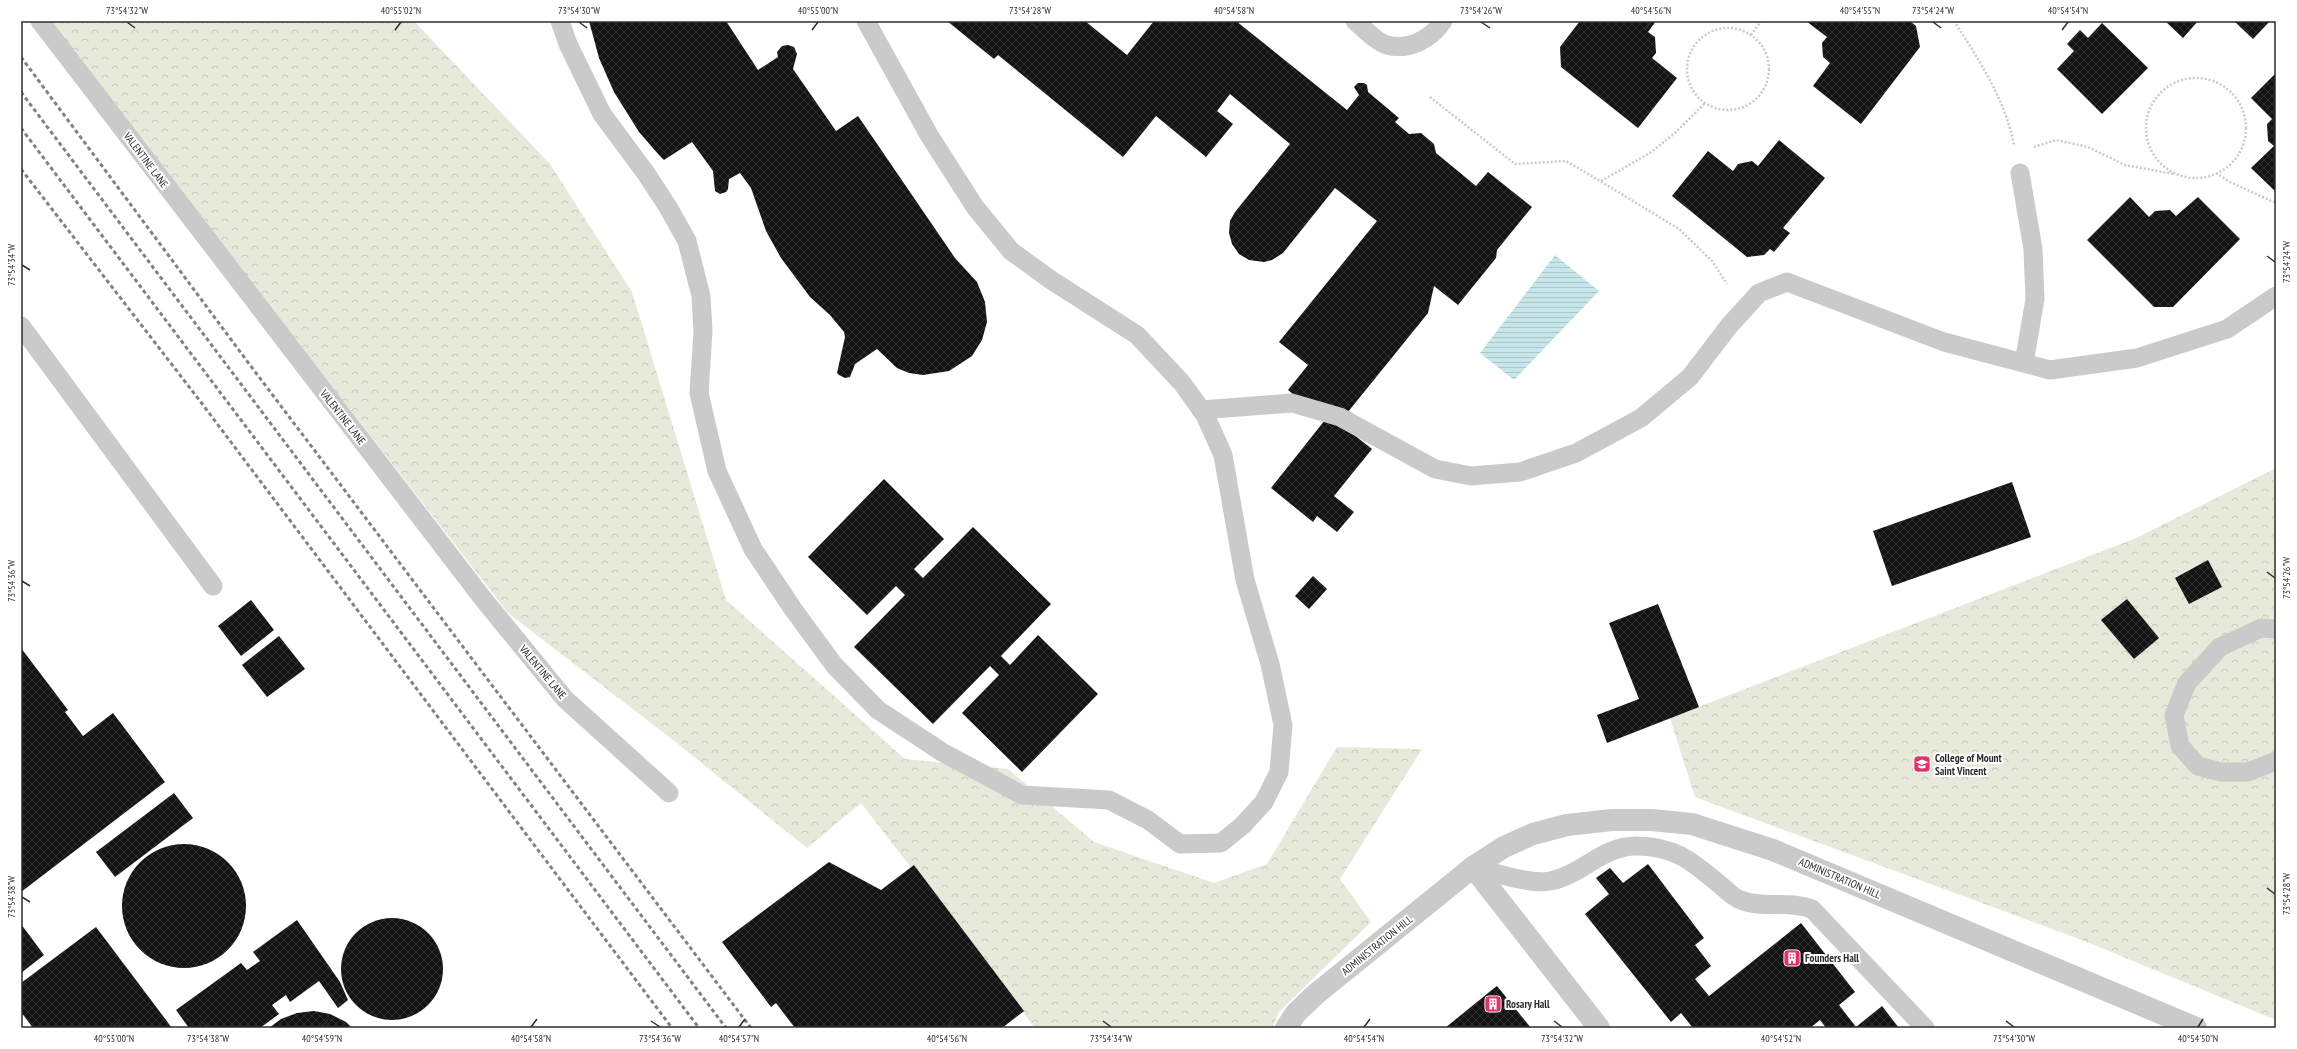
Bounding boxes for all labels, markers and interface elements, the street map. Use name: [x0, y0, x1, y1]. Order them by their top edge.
text: 73°54'32"W: [106, 4, 148, 17]
text: 40°55'02"N: [381, 4, 421, 17]
text: 73°54'30"W: [558, 4, 600, 17]
text: 40°55'00"N: [798, 4, 838, 17]
text: 73°54'28"W: [1009, 4, 1051, 17]
text: 40°54'58"N: [1214, 4, 1254, 17]
text: 73°54'26"W: [1460, 4, 1502, 17]
text: 40°54'56"N: [1631, 4, 1671, 17]
text: 40°54'55"N: [1840, 4, 1880, 17]
text: 73°54'24"W: [1912, 4, 1954, 17]
text: 40°54'54"N: [2048, 4, 2088, 17]
street label: VALENTINE LANE: [120, 129, 172, 191]
text: 73°54'24"W: [2280, 241, 2293, 283]
text: 73°54'34"W: [5, 244, 18, 286]
street label: VALENTINE LANE: [317, 386, 369, 448]
text: 73°54'26"W: [2280, 557, 2293, 599]
text: 73°54'36"W: [5, 560, 18, 602]
street label: VALENTINE LANE: [516, 641, 570, 702]
place label: College of Mount Saint Vincent: [1935, 751, 2003, 778]
school or university icon: College of Mount Saint Vincent: [1912, 754, 1932, 774]
street label: ADMINISTRATION HILL: [1797, 854, 1883, 902]
text: 73°54'28"W: [2280, 873, 2293, 915]
text: 73°54'38"W: [5, 876, 18, 918]
street label: ADMINISTRATION HILL: [1339, 912, 1416, 978]
building icon: Founders Hall: [1782, 948, 1802, 968]
place label: Founders Hall: [1805, 951, 1859, 965]
building icon: Rosary Hall: [1483, 994, 1503, 1014]
place label: Rosary Hall: [1506, 997, 1550, 1011]
text: 40°55'00"N: [94, 1032, 134, 1045]
text: 73°54'38"W: [187, 1032, 229, 1045]
text: 40°54'59"N: [302, 1032, 342, 1045]
text: 40°54'58"N: [511, 1032, 551, 1045]
text: 73°54'36"W: [639, 1032, 681, 1045]
text: 40°54'57"N: [719, 1032, 759, 1045]
text: 40°54'56"N: [927, 1032, 967, 1045]
text: 73°54'34"W: [1090, 1032, 1132, 1045]
text: 40°54'54"N: [1344, 1032, 1384, 1045]
text: 73°54'32"W: [1541, 1032, 1583, 1045]
text: 40°54'52"N: [1761, 1032, 1801, 1045]
text: 73°54'30"W: [1993, 1032, 2035, 1045]
text: 40°54'50"N: [2178, 1032, 2218, 1045]

